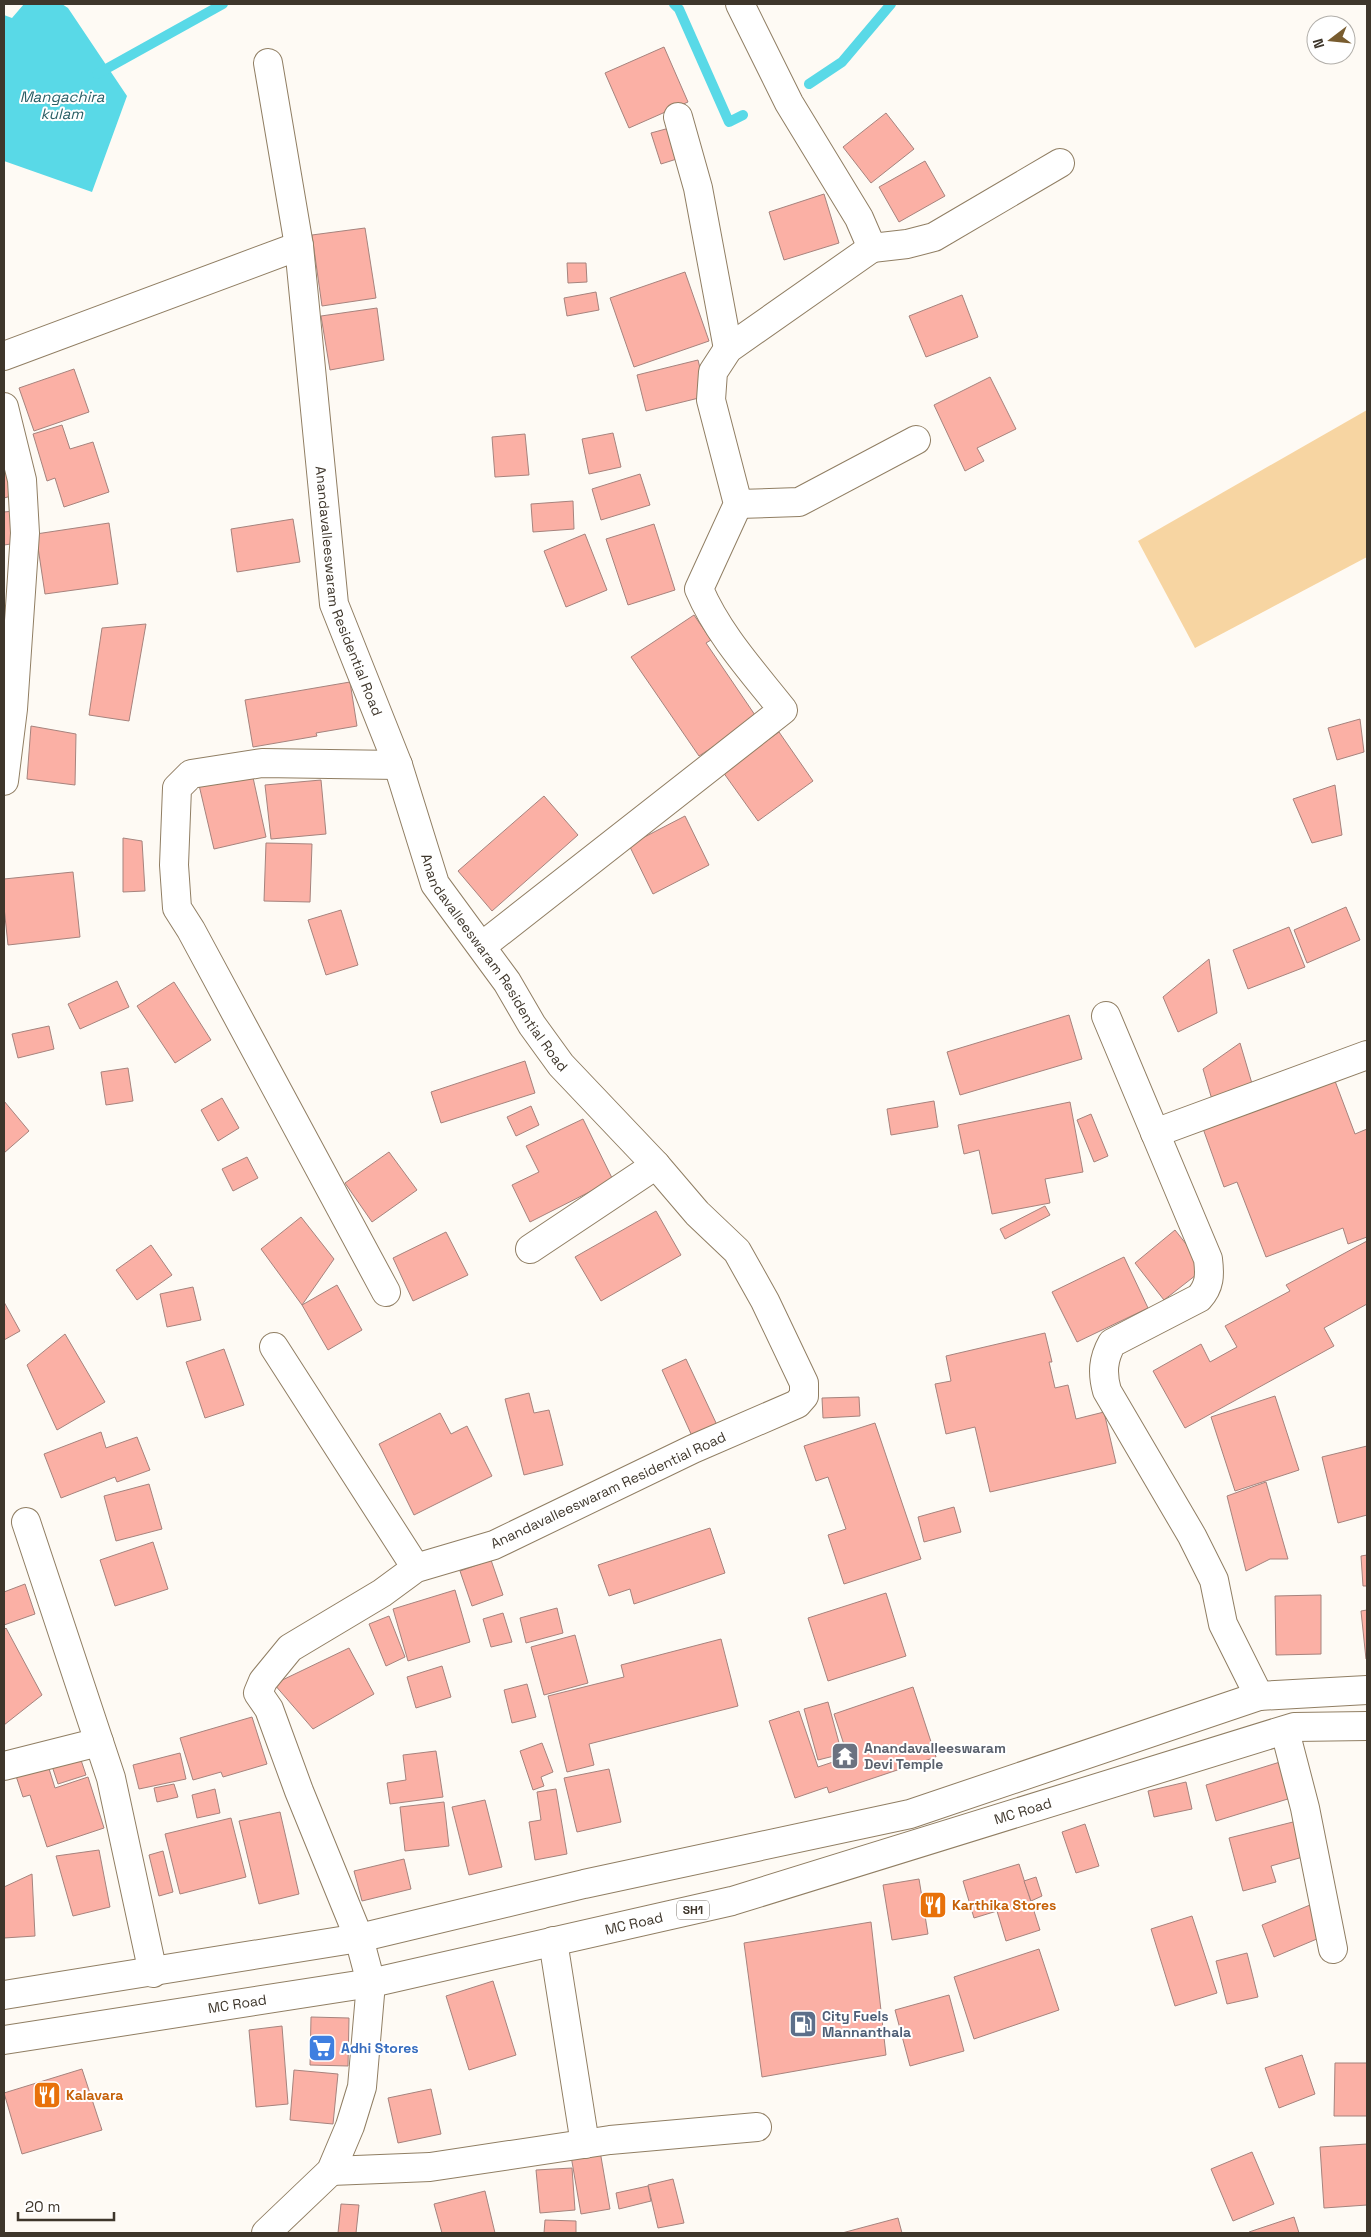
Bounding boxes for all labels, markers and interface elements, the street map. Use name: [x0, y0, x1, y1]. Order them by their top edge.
north arrow: [1306, 15, 1356, 65]
text: N: [1309, 37, 1328, 51]
water label: Mangachira kulam: [20, 87, 105, 123]
street label: Anandavalleeswaram Residential Road: [312, 465, 386, 718]
street label: Anandavalleeswaram Residential Road: [417, 851, 572, 1075]
street label: Anandavalleeswaram Residential Road: [487, 1427, 729, 1553]
place label: Anandavalleeswaram Devi Temple: [864, 1739, 1006, 1773]
temple icon: Anandavalleeswaram Devi Temple: [830, 1741, 860, 1771]
street label: MC Road: [992, 1794, 1054, 1828]
restaurant icon: Karthika Stores: [918, 1890, 948, 1920]
place label: Karthika Stores: [952, 1896, 1056, 1914]
road number: SH1: [677, 1900, 709, 1920]
street label: MC Road: [603, 1908, 665, 1939]
street label: MC Road: [207, 1990, 268, 2017]
place label: City Fuels Mannanthala: [822, 2007, 911, 2041]
fuel station icon: City Fuels Mannanthala: [788, 2009, 818, 2039]
supermarket icon: Adhi Stores: [307, 2033, 337, 2063]
place label: Adhi Stores: [341, 2039, 419, 2057]
restaurant icon: Kalavara: [32, 2080, 62, 2110]
place label: Kalavara: [66, 2086, 123, 2104]
scale bar: [18, 2190, 114, 2222]
text: 20 m: [25, 2197, 60, 2216]

